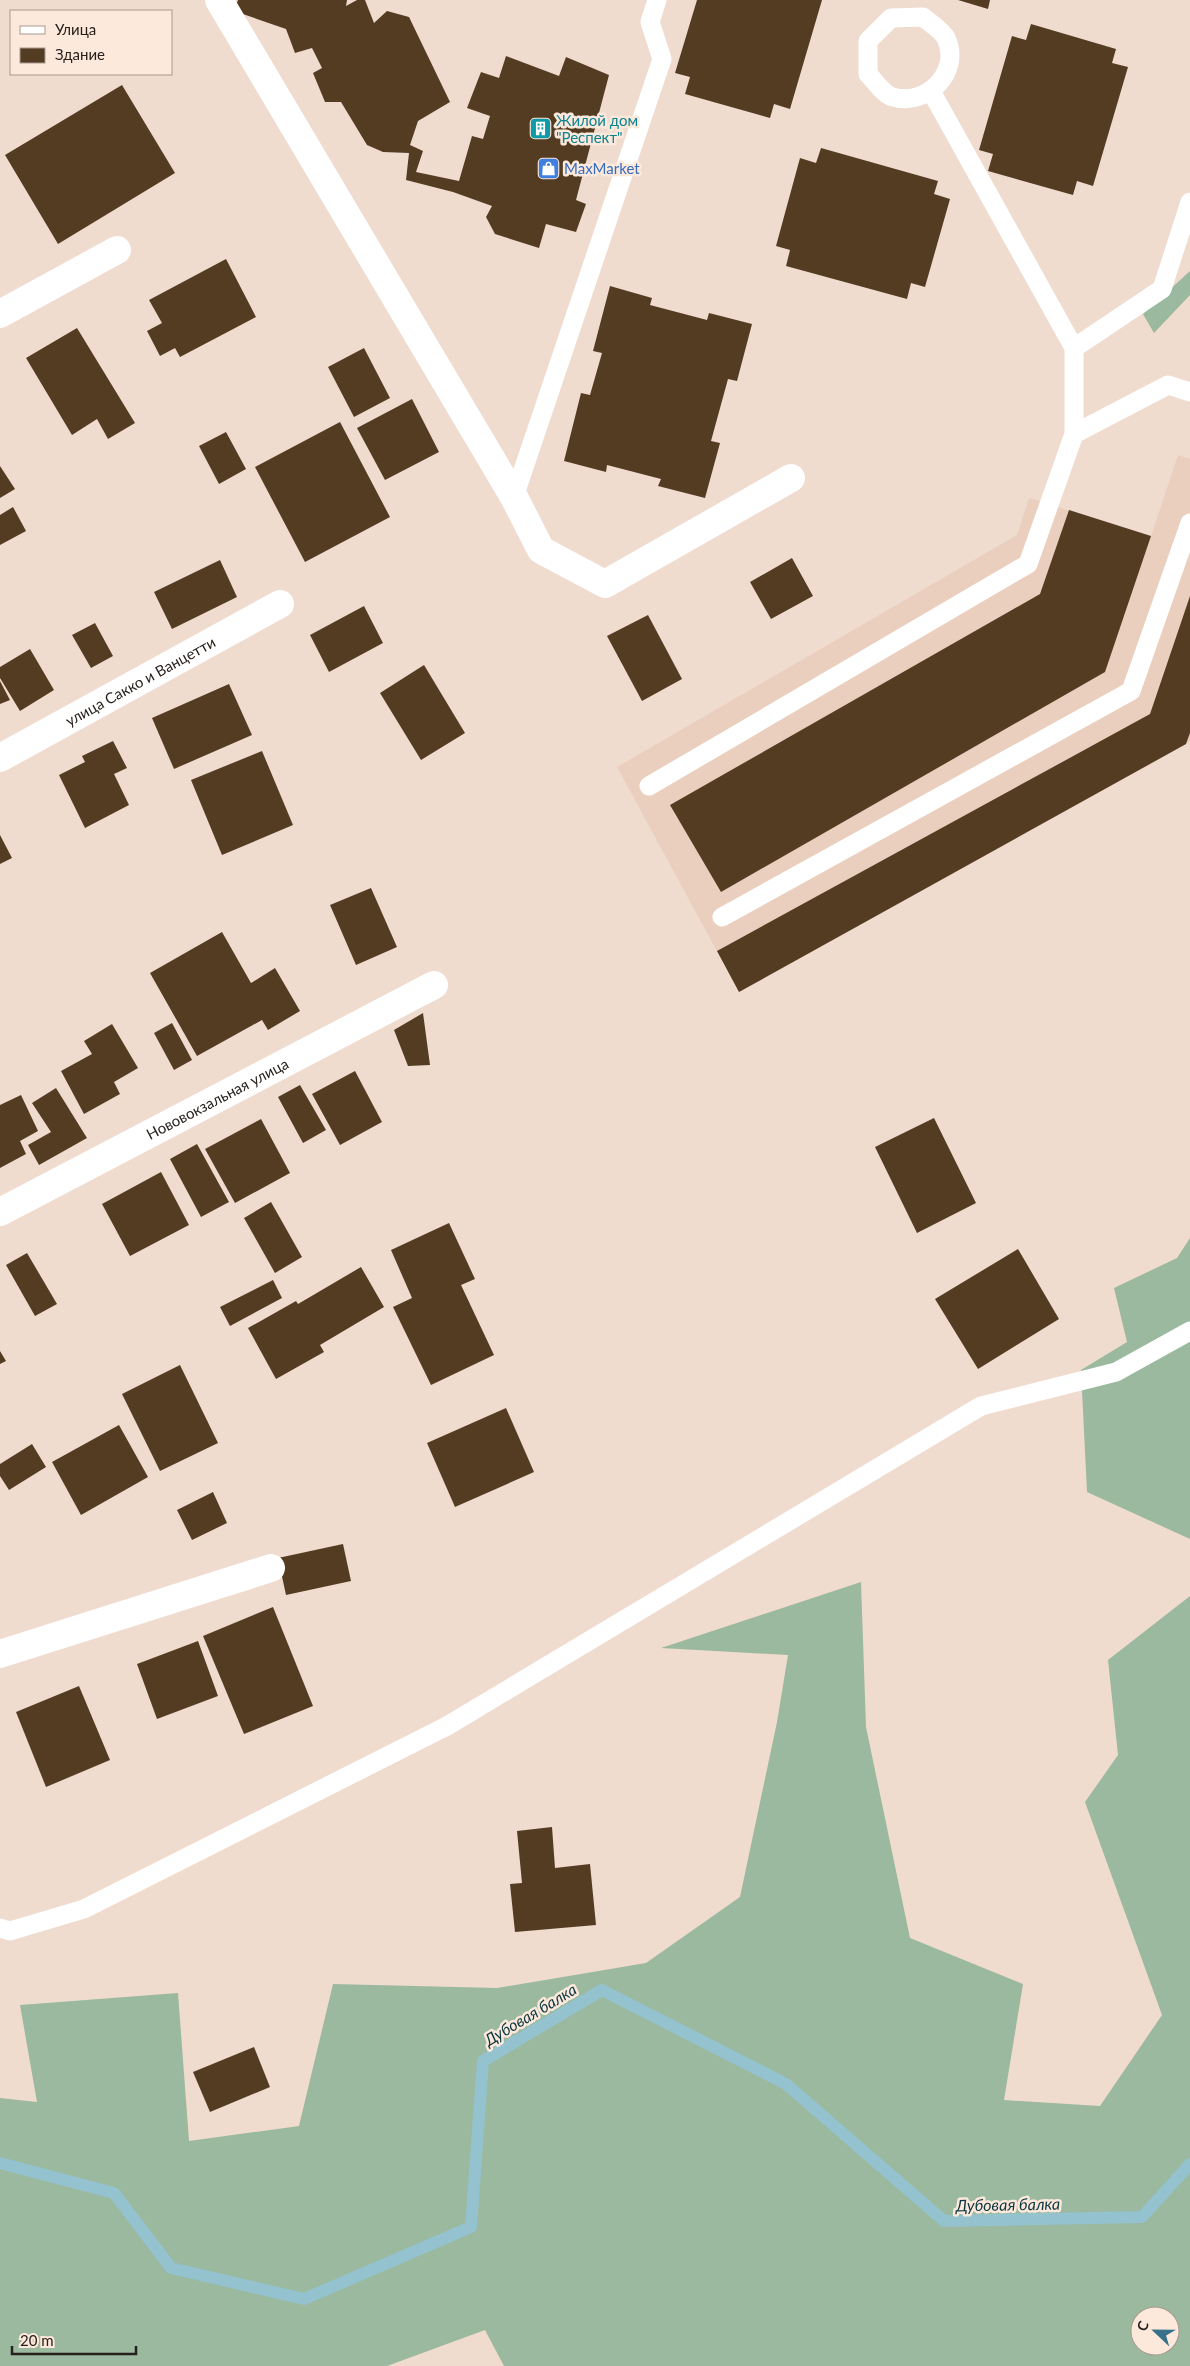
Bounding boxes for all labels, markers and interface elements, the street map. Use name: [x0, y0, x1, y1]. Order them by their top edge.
legend: [10, 10, 172, 75]
text: Улица: [55, 20, 96, 38]
text: Здание: [55, 45, 105, 63]
place label: Жилой дом "Респект": [556, 111, 638, 146]
building icon: Жилой дом "Респект": [528, 117, 552, 141]
shop icon: MaxMarket: [536, 156, 560, 180]
place label: MaxMarket: [564, 159, 640, 177]
street label: улица Сакко и Ванцетти: [62, 632, 218, 729]
street label: Нововокзальная улица: [143, 1054, 291, 1143]
water label: Дубовая балка: [480, 1979, 580, 2049]
water label: Дубовая балка: [955, 2194, 1060, 2214]
north arrow: [1130, 2306, 1180, 2356]
text: С: [1133, 2318, 1152, 2333]
scale bar: [12, 2324, 136, 2356]
text: 20 m: [20, 2331, 54, 2349]

